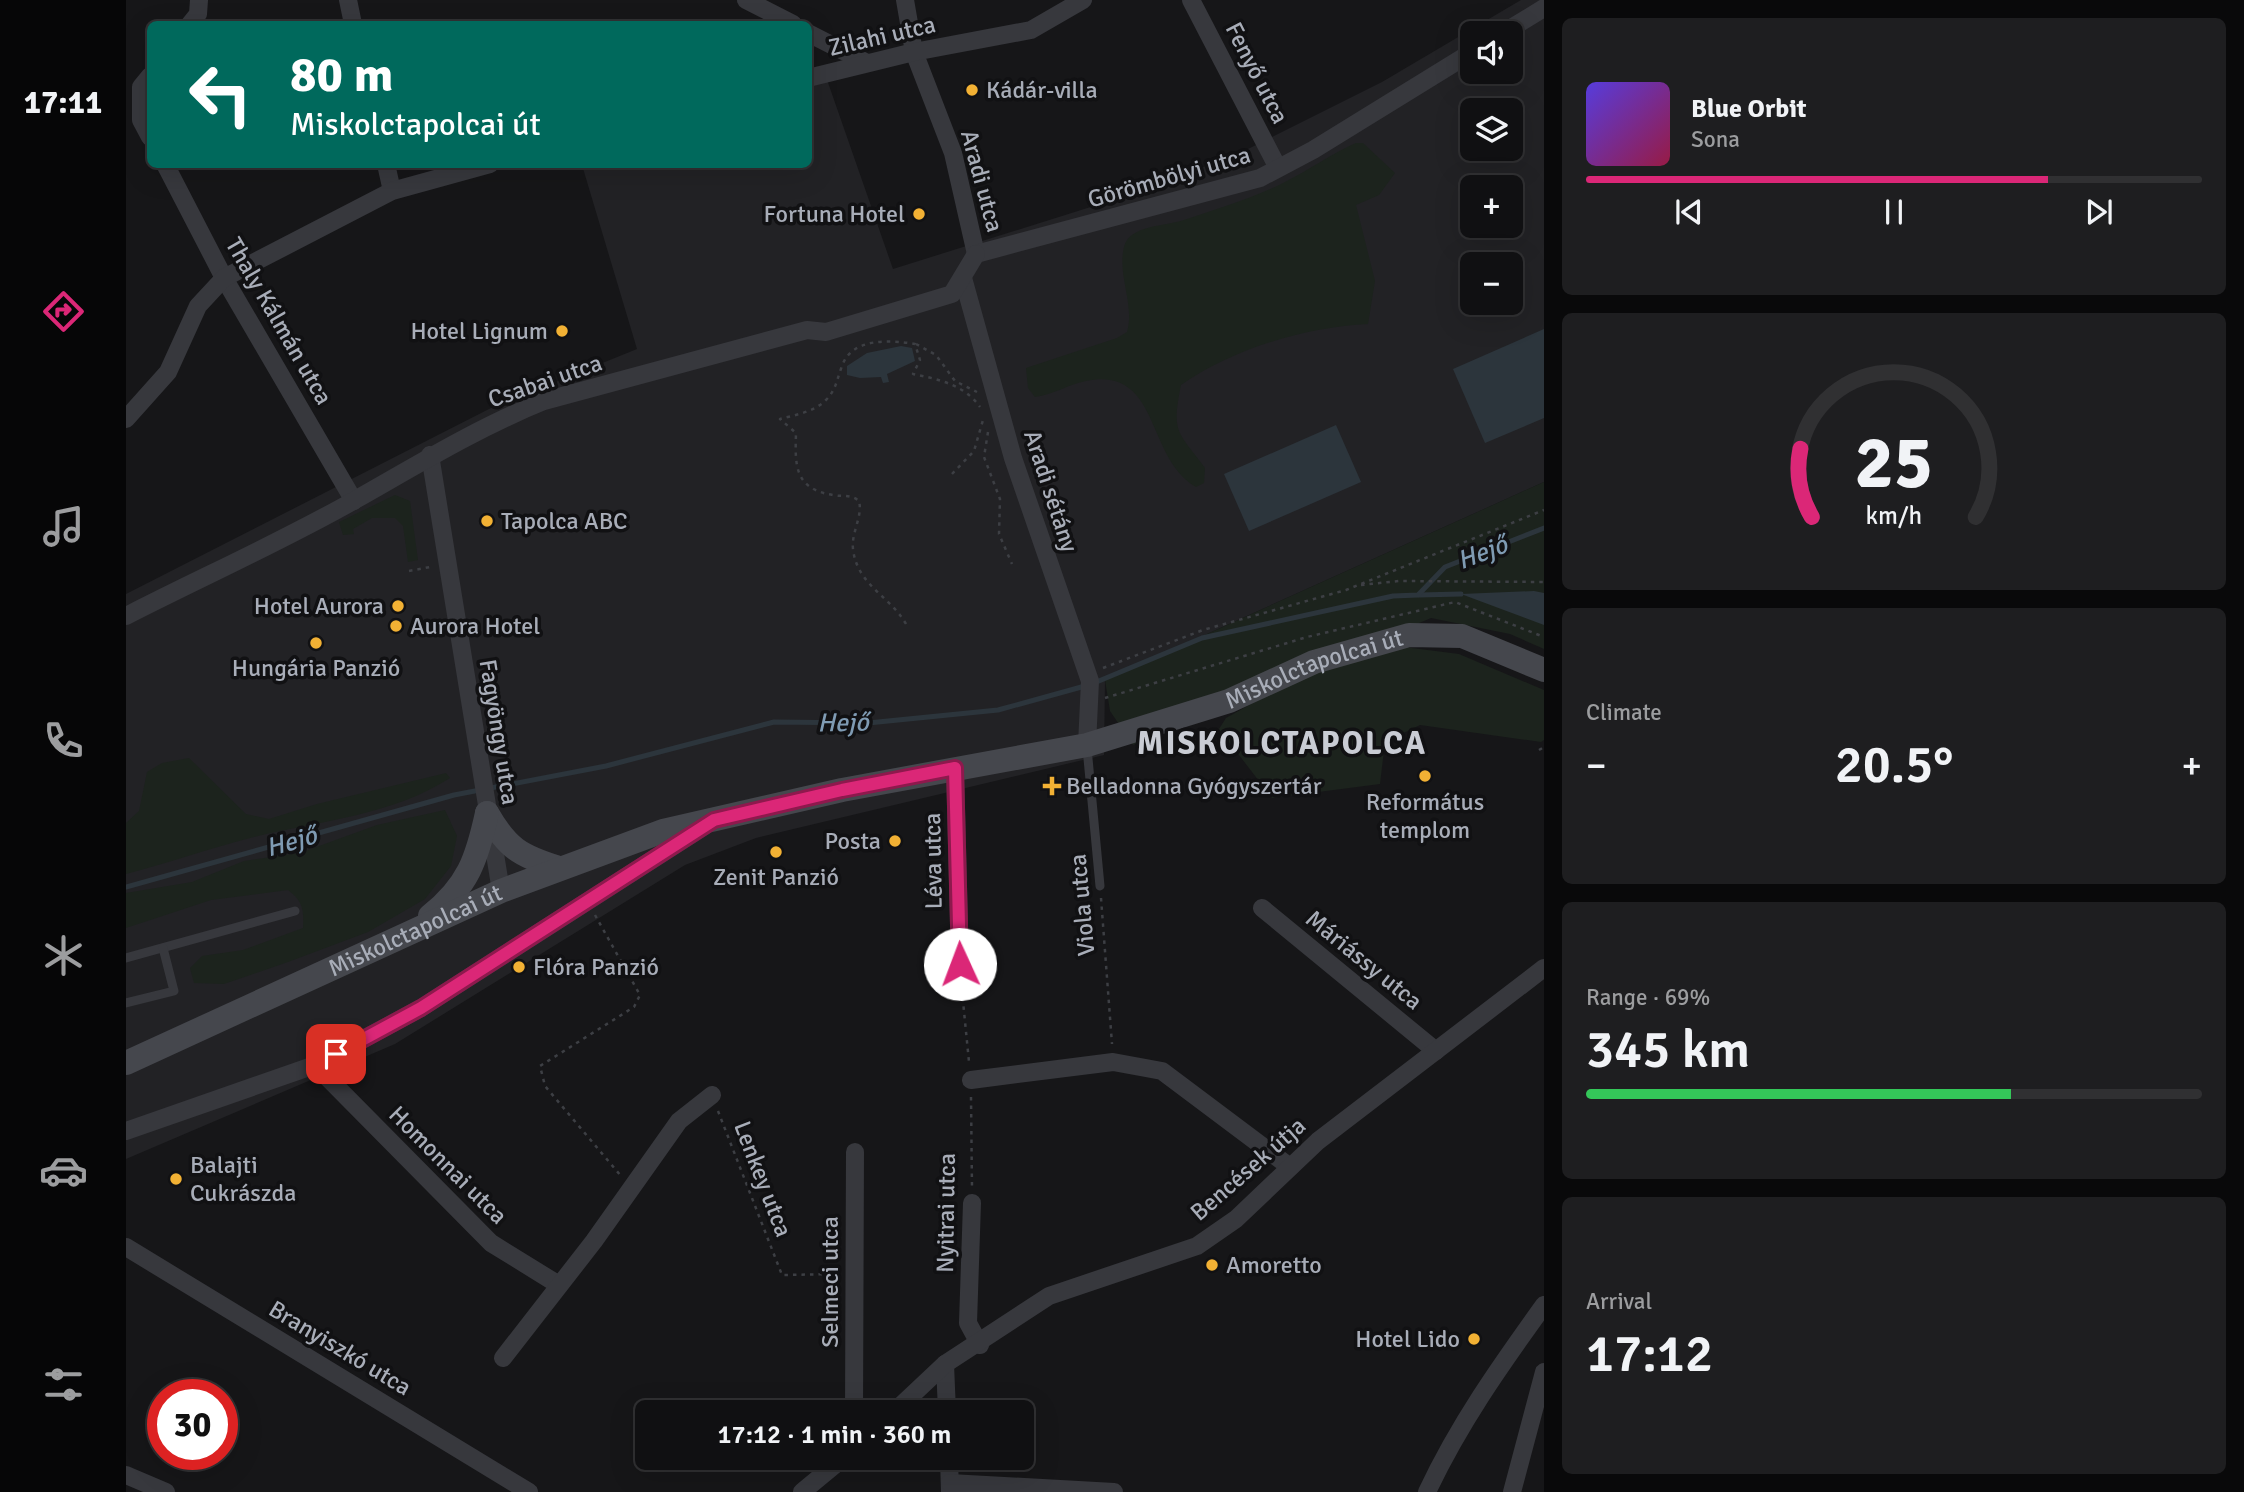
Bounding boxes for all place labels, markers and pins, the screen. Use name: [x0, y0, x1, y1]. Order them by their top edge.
place label: Kádár-villa: [986, 75, 1098, 105]
marker: Kádár-villa: [964, 82, 980, 98]
place label: Fortuna Hotel: [764, 199, 905, 229]
marker: Fortuna Hotel: [911, 206, 927, 222]
place label: Hotel Lignum: [410, 316, 548, 346]
marker: Hotel Lignum: [554, 323, 570, 339]
place label: Tapolca ABC: [501, 506, 628, 536]
marker: Tapolca ABC: [479, 513, 495, 529]
place label: Hotel Aurora: [254, 591, 384, 621]
marker: Hotel Aurora: [390, 598, 406, 614]
place label: Aurora Hotel: [410, 611, 540, 641]
marker: Aurora Hotel: [388, 618, 404, 634]
marker: Hungária Panzió: [308, 635, 324, 651]
place label: Hungária Panzió: [232, 653, 400, 683]
marker: Református templom: [1417, 768, 1433, 784]
place label: Belladonna Gyógyszertár: [1066, 771, 1322, 801]
marker: Belladonna Gyógyszertár: [1044, 778, 1060, 794]
place label: Református templom: [1366, 787, 1484, 845]
place label: Posta: [824, 826, 881, 856]
marker: Posta: [887, 833, 903, 849]
marker: Zenit Panzió: [768, 844, 784, 860]
place label: Zenit Panzió: [713, 862, 839, 892]
place label: Flóra Panzió: [533, 952, 659, 982]
marker: Flóra Panzió: [511, 959, 527, 975]
pin: [306, 1024, 366, 1084]
place label: Balajti Cukrászda: [190, 1150, 296, 1208]
marker: Balajti Cukrászda: [168, 1171, 184, 1187]
place label: Amoretto: [1226, 1250, 1322, 1280]
marker: Amoretto: [1204, 1257, 1220, 1273]
place label: Hotel Lido: [1355, 1324, 1460, 1354]
marker: Hotel Lido: [1466, 1331, 1482, 1347]

